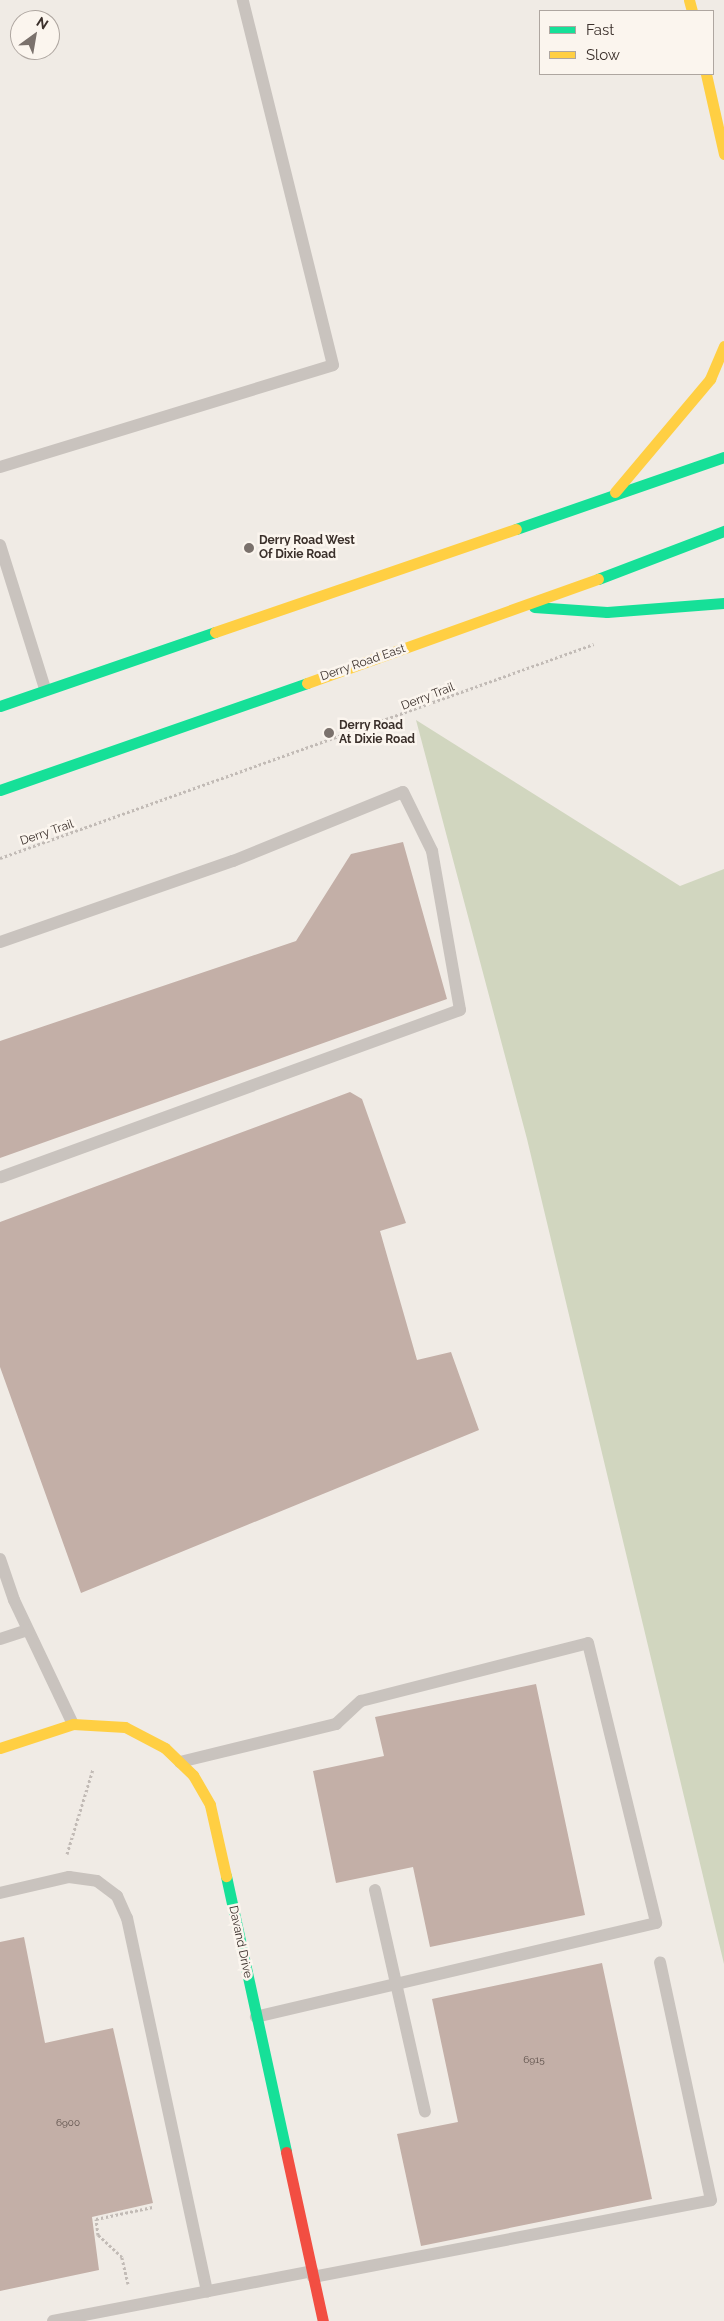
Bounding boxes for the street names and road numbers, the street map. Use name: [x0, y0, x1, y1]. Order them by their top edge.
street label: Derry Road East: [319, 642, 407, 684]
street label: Derry Trail: [399, 680, 457, 714]
street label: Derry Trail: [18, 817, 76, 849]
street label: Davand Drive: [225, 1904, 255, 1980]

